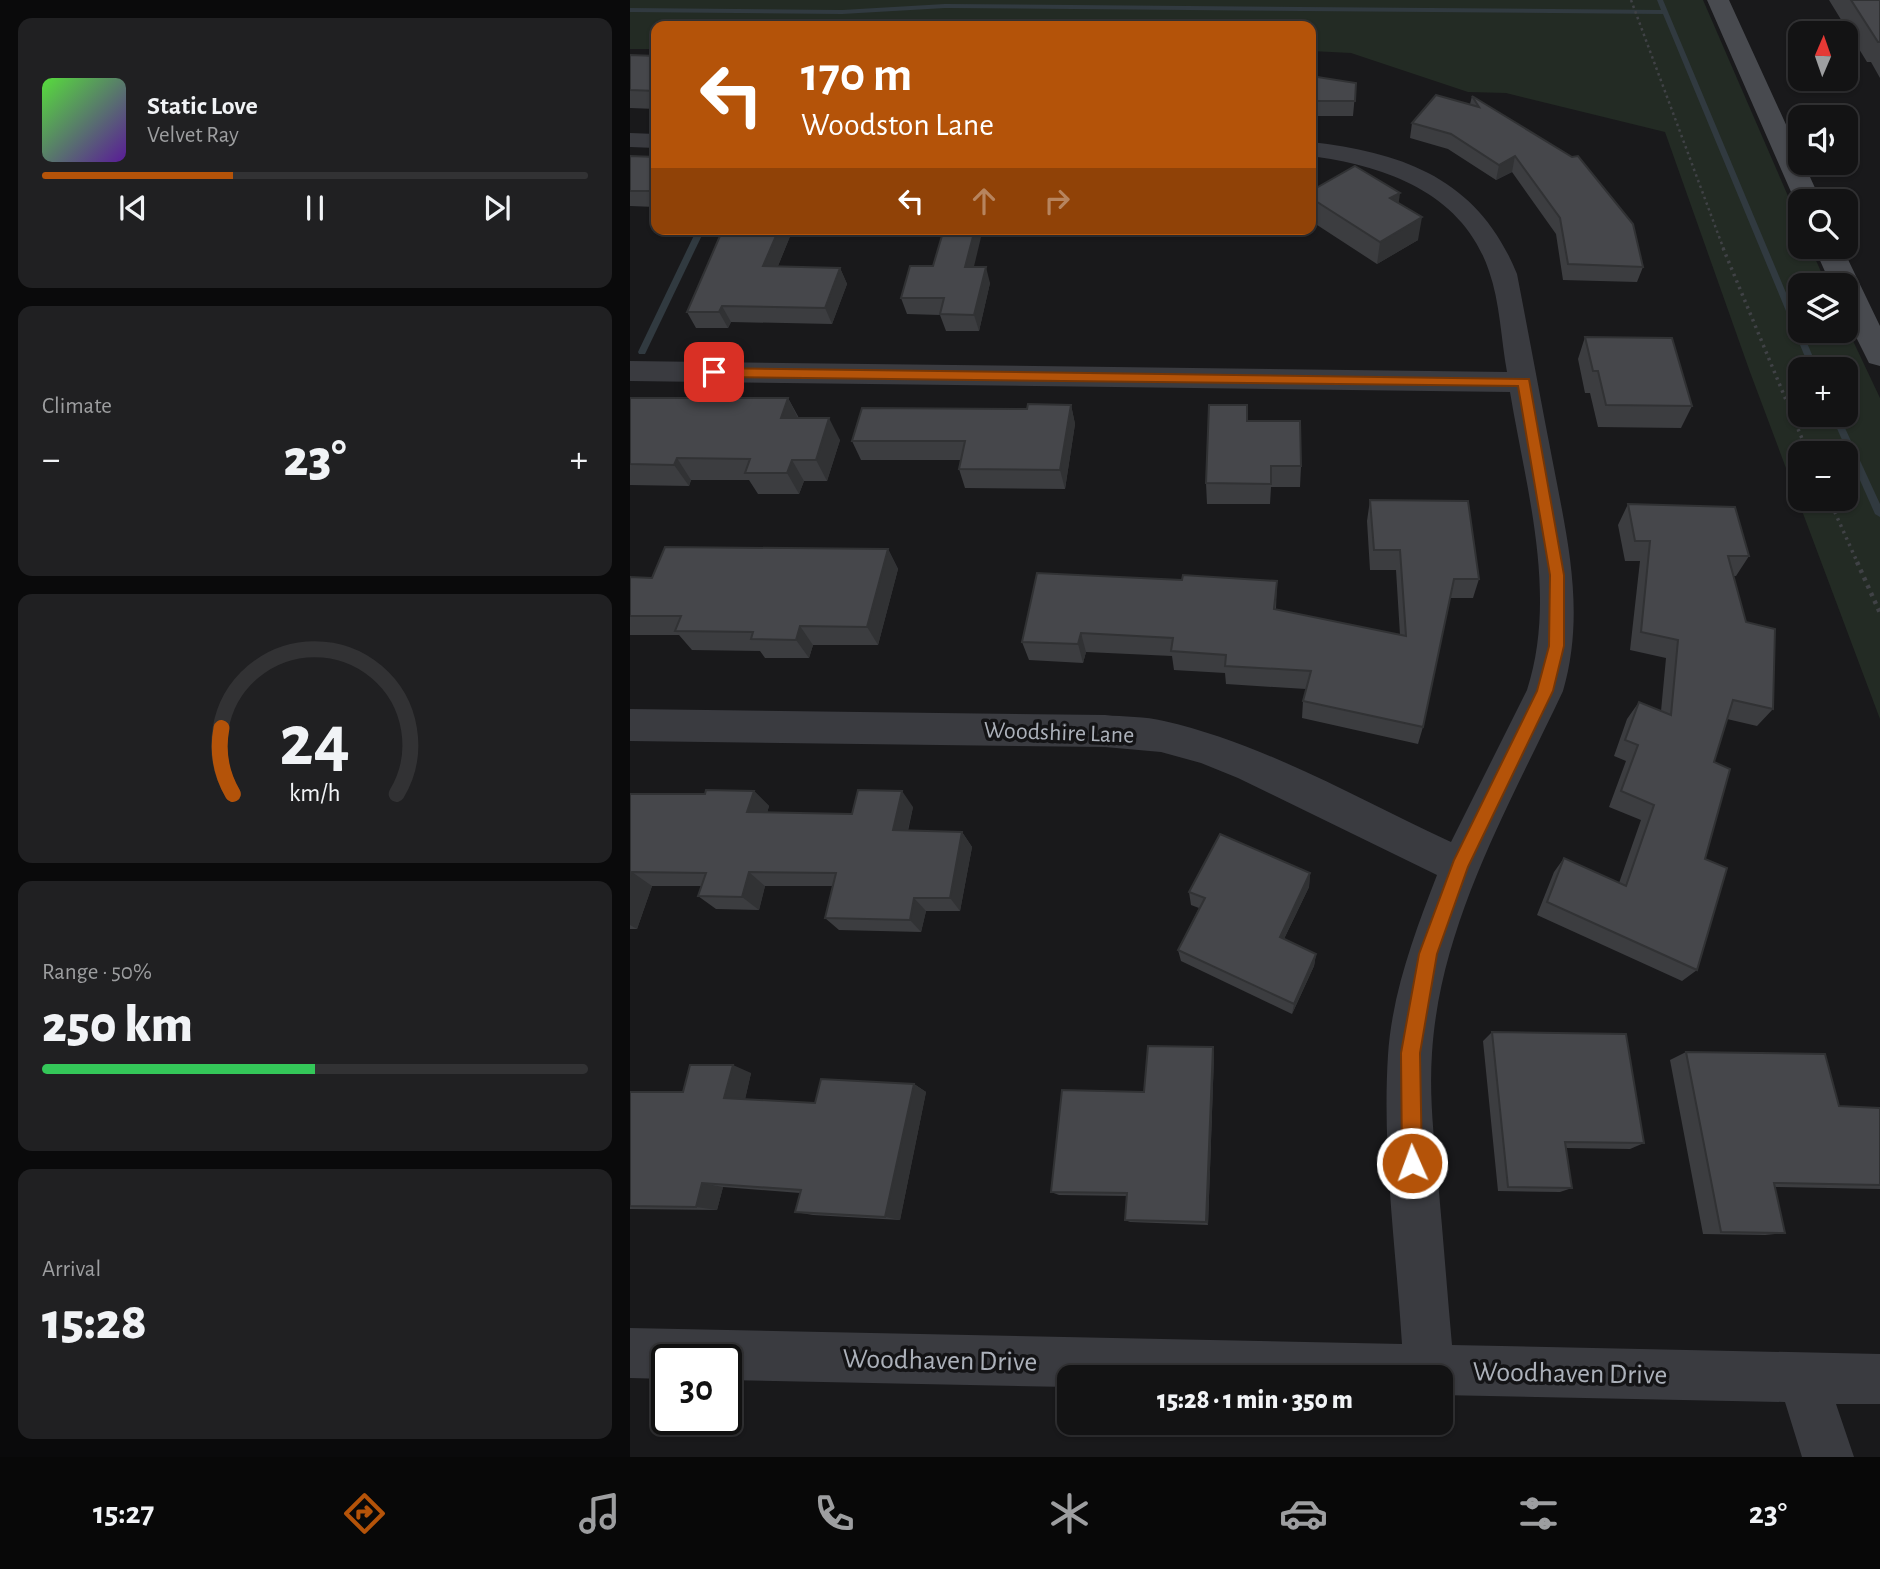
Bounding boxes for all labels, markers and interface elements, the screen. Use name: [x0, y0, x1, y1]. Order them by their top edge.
north arrow: [1788, 21, 1858, 91]
map controls: [1788, 21, 1858, 511]
icon: left: [686, 49, 777, 140]
text: 170 m: [801, 51, 912, 100]
text: Static Love: [147, 93, 258, 119]
button: sound: [1788, 105, 1858, 175]
text: Woodston Lane: [801, 109, 994, 141]
text: Velvet Ray: [147, 124, 239, 147]
icon: left: [892, 182, 930, 220]
icon: ahead: [965, 182, 1003, 220]
icon: right: [1038, 182, 1076, 220]
icon: previous: [114, 189, 152, 227]
icon: pause: [296, 189, 334, 227]
icon: next: [478, 189, 516, 227]
button: search: [1788, 189, 1858, 259]
button: layers: [1788, 273, 1858, 343]
pin: [684, 342, 744, 402]
icon: arrive: [695, 353, 733, 391]
button: +: [1788, 357, 1858, 427]
text: Climate: [42, 395, 112, 418]
text: 23°: [284, 433, 346, 485]
text: −: [42, 441, 60, 479]
text: +: [570, 441, 588, 479]
button: −: [1788, 441, 1858, 511]
text: 24: [280, 707, 350, 780]
street label: Woodshire Lane: [983, 718, 1135, 748]
text: km/h: [289, 781, 341, 806]
text: Range · 50%: [42, 961, 152, 984]
text: 250 km: [42, 999, 193, 1051]
position arrow: [1375, 1126, 1449, 1200]
text: Arrival: [42, 1258, 101, 1281]
text: 15:28: [42, 1296, 147, 1348]
speed limit sign: 30: [651, 1344, 742, 1435]
street label: Woodhaven Drive: [842, 1345, 1037, 1377]
street label: Woodhaven Drive: [1472, 1358, 1667, 1390]
text: 15:28 · 1 min · 350 m: [1157, 1387, 1353, 1413]
icon: directions: [340, 1489, 389, 1538]
icon: music: [575, 1489, 624, 1538]
icon: phone: [810, 1489, 859, 1538]
icon: climate: [1045, 1489, 1094, 1538]
icon: car: [1279, 1489, 1328, 1538]
icon: filters: [1514, 1489, 1563, 1538]
text: 15:27: [93, 1497, 154, 1529]
text: 23°: [1749, 1497, 1787, 1529]

